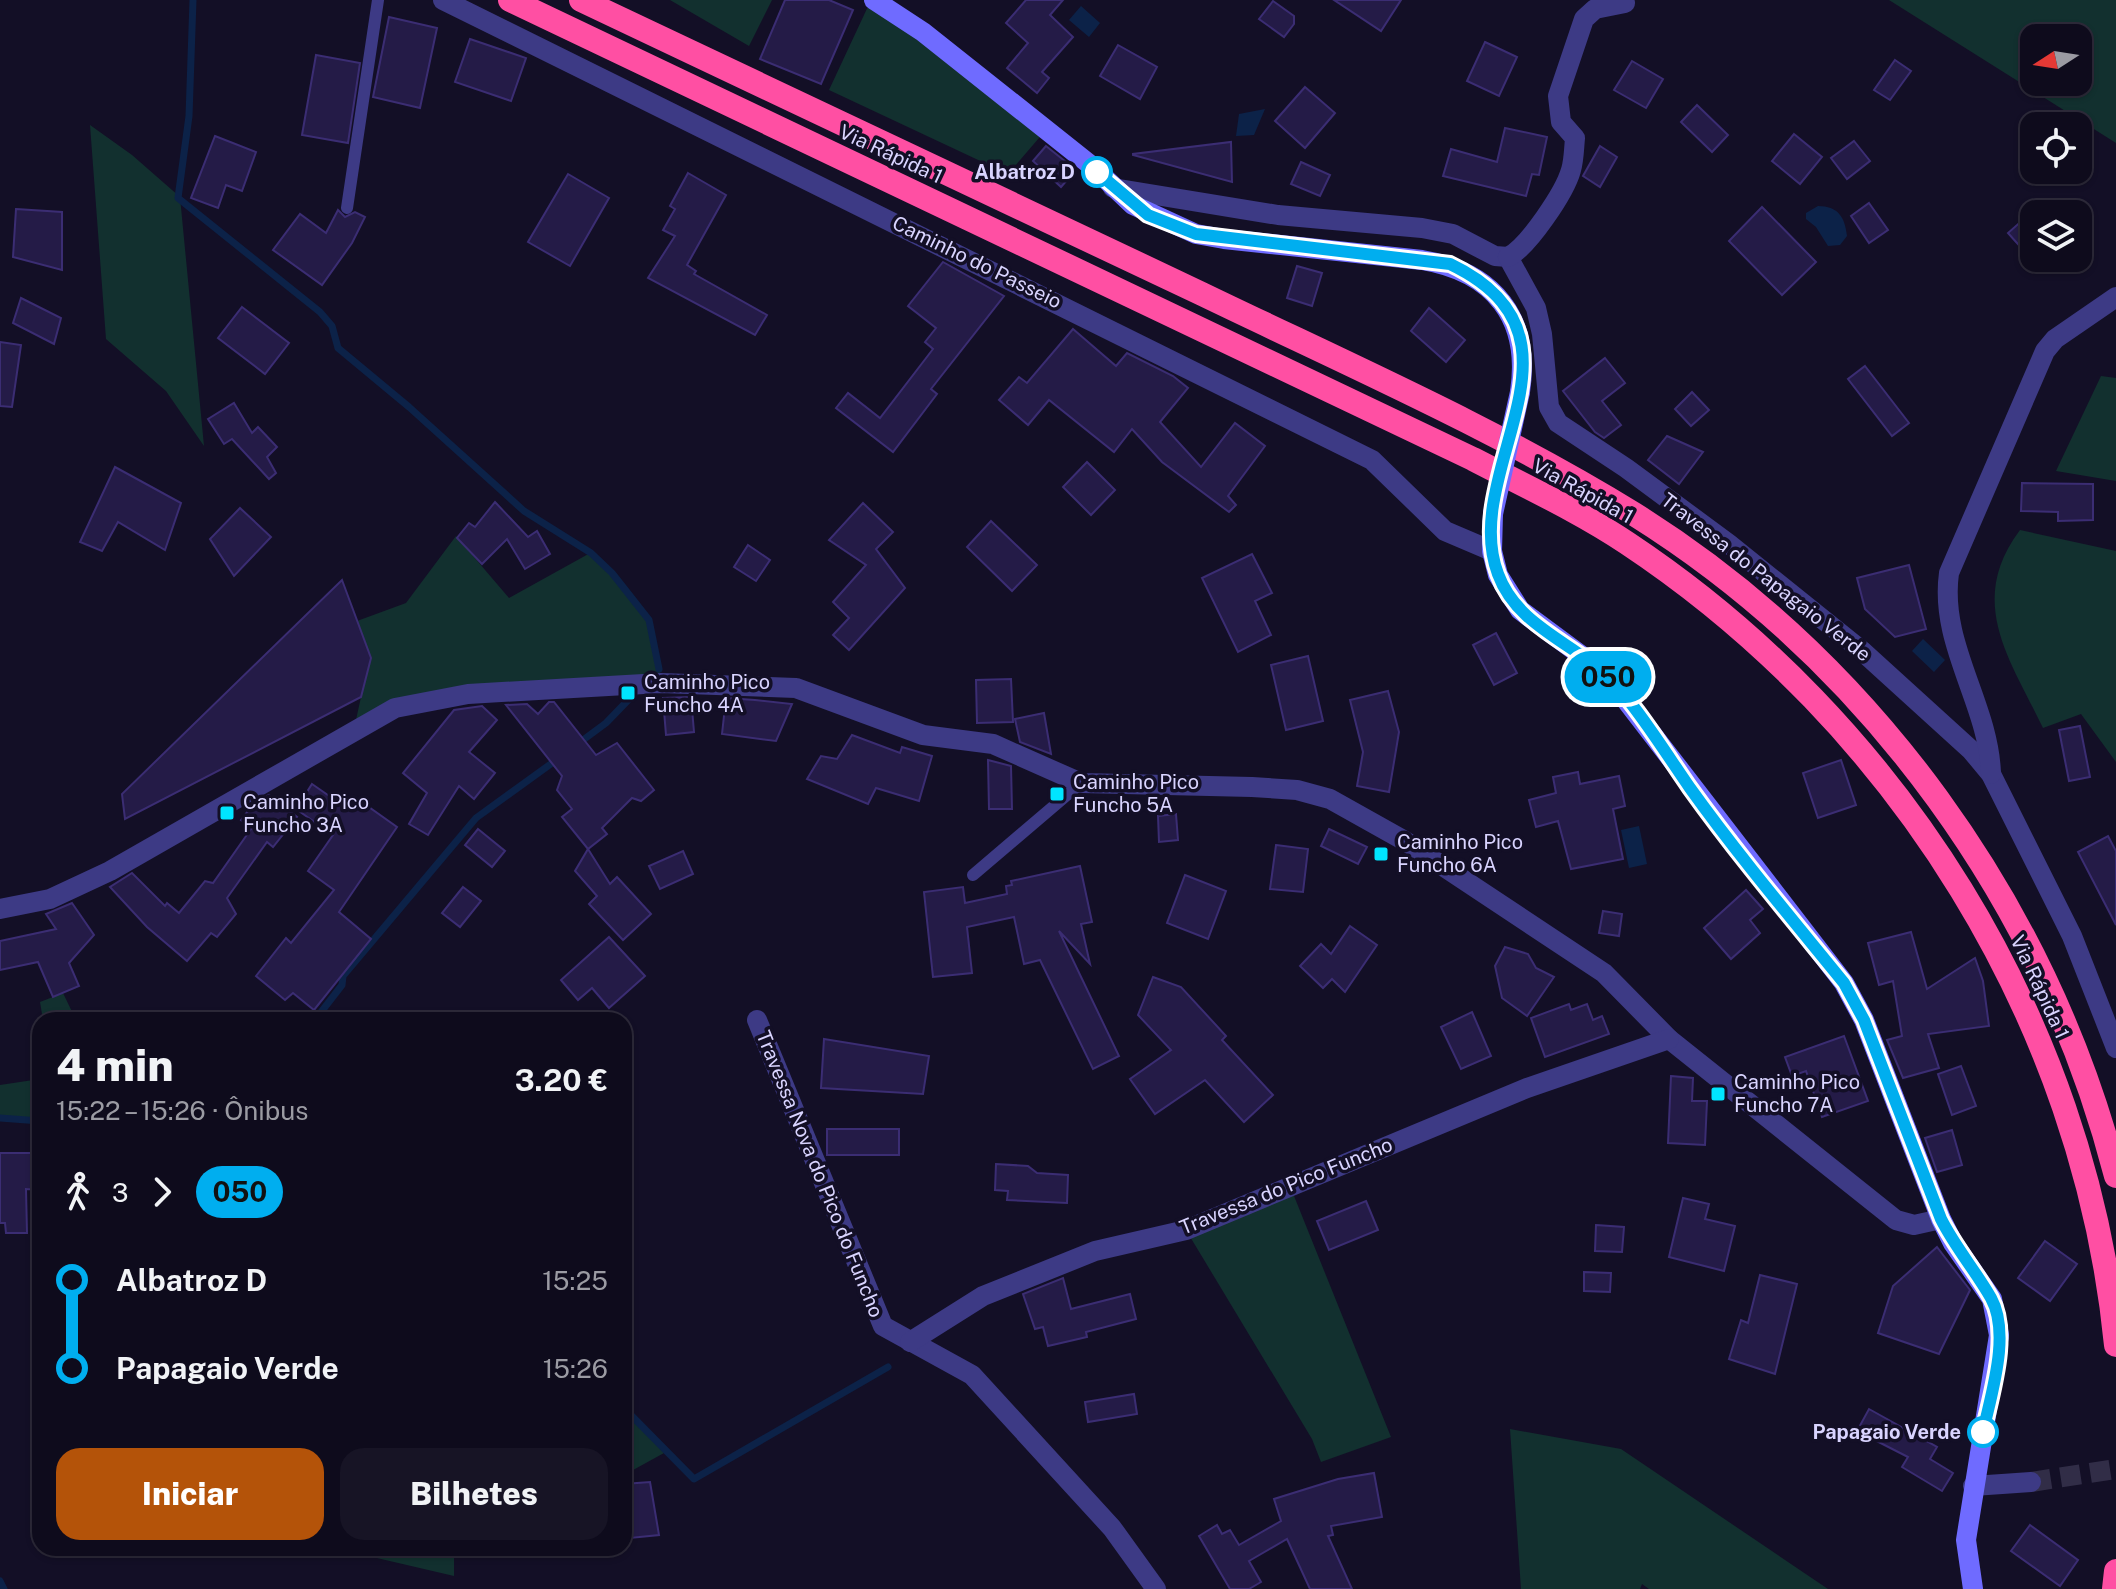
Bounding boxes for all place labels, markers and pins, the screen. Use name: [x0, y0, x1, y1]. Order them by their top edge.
marker: Albatroz D: [1082, 157, 1112, 187]
place label: Albatroz D: [974, 160, 1075, 184]
place label: Caminho Pico Funcho 4A: [644, 670, 770, 717]
marker: Caminho Pico Funcho 4A: [619, 684, 637, 702]
place label: Caminho Pico Funcho 5A: [1073, 770, 1199, 817]
marker: Caminho Pico Funcho 5A: [1048, 785, 1066, 803]
place label: Caminho Pico Funcho 3A: [243, 790, 369, 837]
marker: Caminho Pico Funcho 3A: [218, 804, 236, 822]
place label: Caminho Pico Funcho 6A: [1397, 830, 1523, 877]
marker: Caminho Pico Funcho 6A: [1372, 845, 1390, 863]
place label: Caminho Pico Funcho 7A: [1734, 1070, 1860, 1117]
marker: Caminho Pico Funcho 7A: [1709, 1085, 1727, 1103]
marker: Papagaio Verde: [1968, 1417, 1998, 1447]
place label: Papagaio Verde: [1813, 1420, 1961, 1444]

